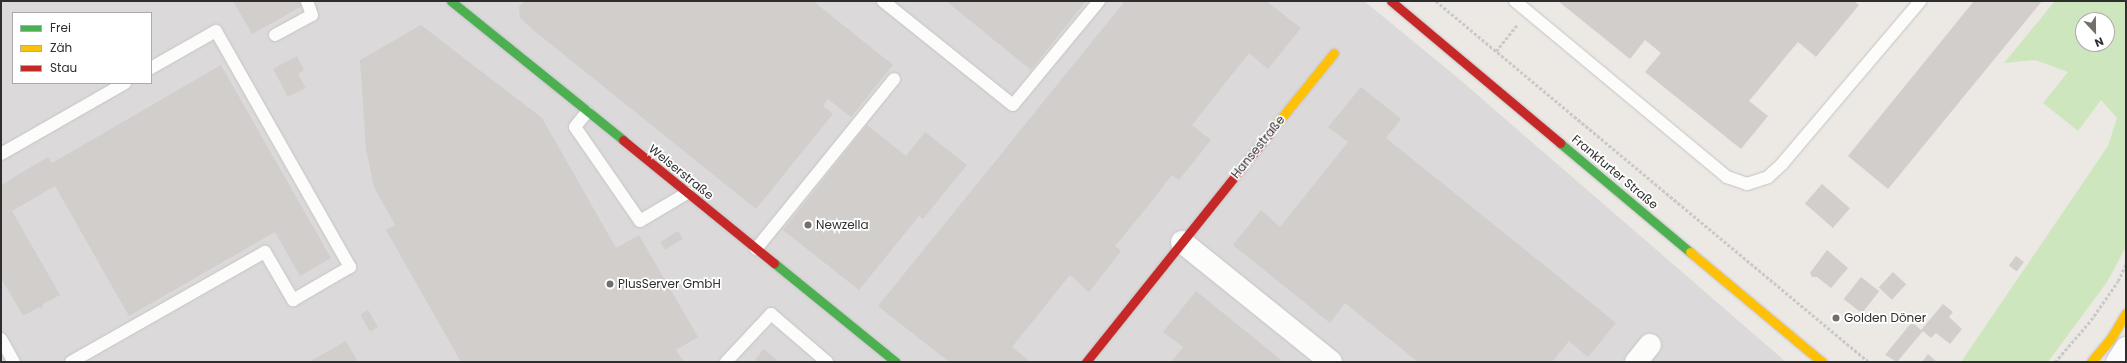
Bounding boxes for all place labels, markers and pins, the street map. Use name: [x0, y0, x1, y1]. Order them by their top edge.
place label: Newzella: [816, 218, 869, 232]
marker: Newzella: [803, 220, 813, 230]
place label: PlusServer GmbH: [618, 277, 721, 291]
marker: PlusServer GmbH: [605, 279, 615, 289]
place label: Golden Döner: [1844, 311, 1926, 325]
marker: Golden Döner: [1831, 313, 1841, 323]

